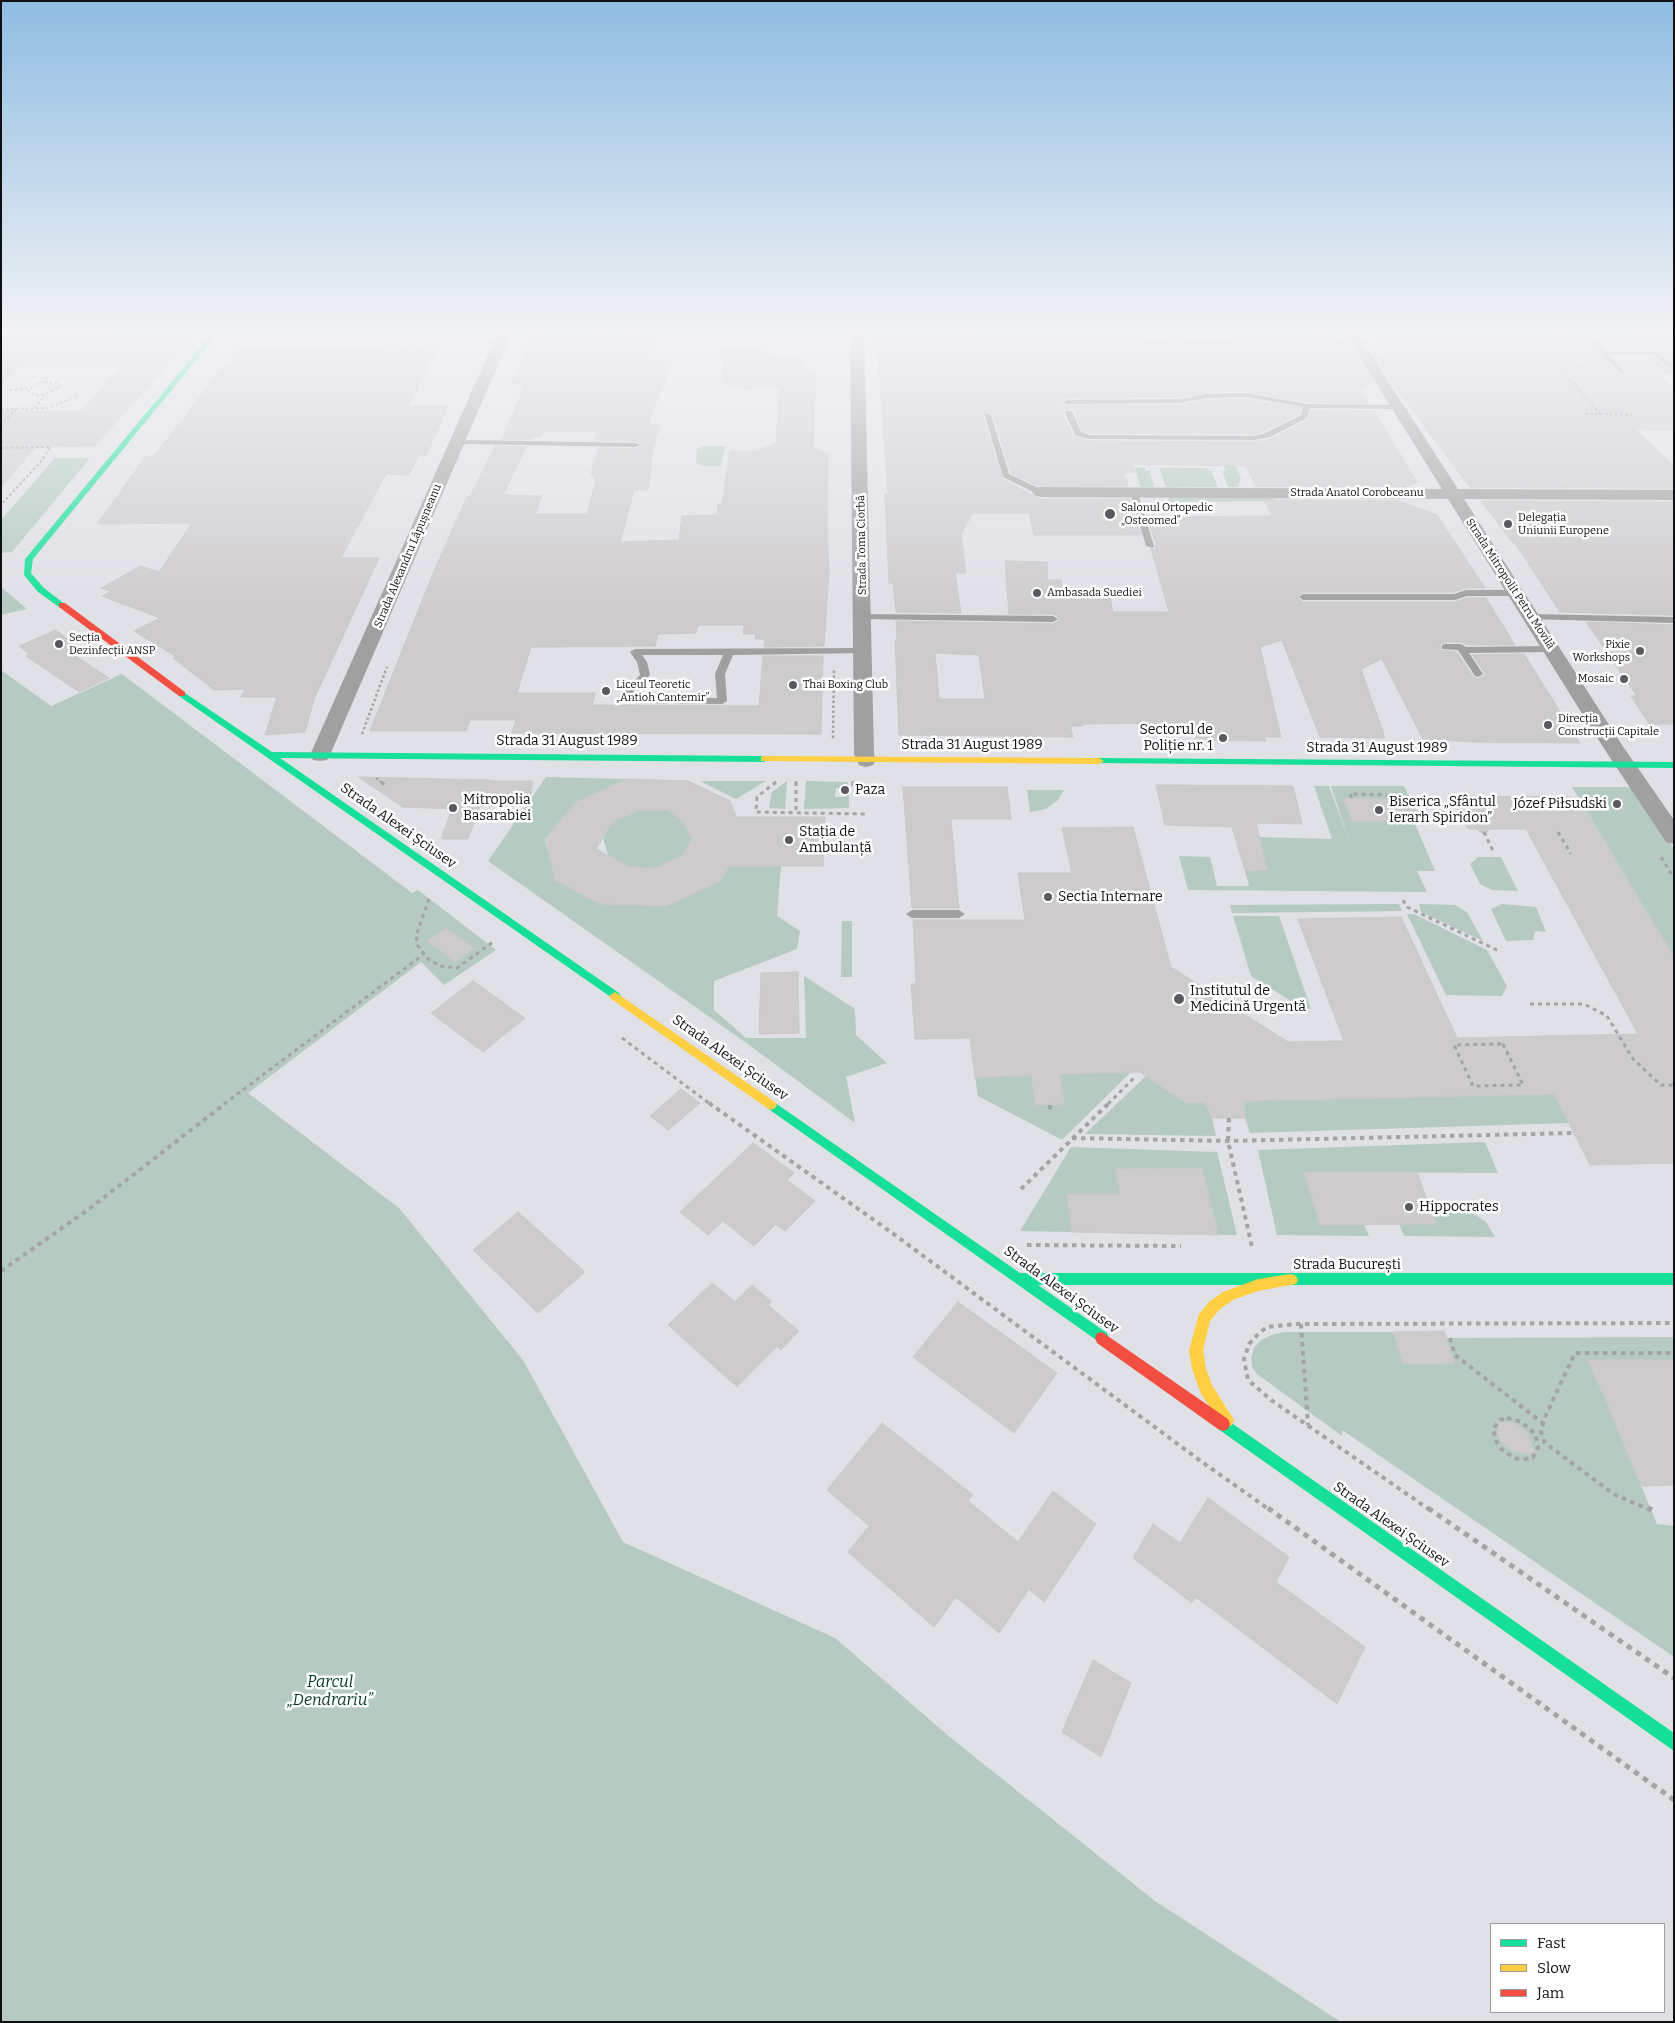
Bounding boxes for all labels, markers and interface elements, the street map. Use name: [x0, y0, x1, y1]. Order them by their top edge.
street label: Strada Alexandru Lăpușneanu: [372, 482, 444, 630]
street label: Strada Anatol Corobceanu: [1290, 486, 1424, 500]
street label: Strada Toma Ciorbă: [855, 495, 869, 595]
place label: Salonul Ortopedic „Osteomed”: [1121, 501, 1213, 527]
marker: Salonul Ortopedic „Osteomed”: [1103, 507, 1117, 521]
place label: Delegația Uniunii Europene: [1518, 511, 1609, 537]
street label: Strada Mitropolit Petru Movilă: [1463, 516, 1557, 652]
marker: Delegația Uniunii Europene: [1502, 518, 1514, 530]
place label: Ambasada Suediei: [1047, 586, 1142, 600]
marker: Ambasada Suediei: [1031, 587, 1043, 599]
place label: Secția Dezinfecții ANSP: [69, 631, 155, 657]
marker: Secția Dezinfecții ANSP: [53, 638, 65, 650]
place label: Pixie Workshops: [1572, 638, 1630, 664]
marker: Pixie Workshops: [1634, 645, 1646, 657]
place label: Mosaic: [1578, 672, 1614, 686]
marker: Mosaic: [1618, 673, 1630, 685]
place label: Liceul Teoretic „Antioh Cantemir”: [616, 678, 709, 704]
place label: Thai Boxing Club: [803, 678, 888, 692]
marker: Thai Boxing Club: [787, 679, 799, 691]
marker: Liceul Teoretic „Antioh Cantemir”: [600, 685, 612, 697]
place label: Direcția Construcții Capitale: [1558, 712, 1659, 738]
marker: Direcția Construcții Capitale: [1542, 719, 1554, 731]
place label: Sectorul de Poliție nr. 1: [1140, 722, 1213, 754]
marker: Sectorul de Poliție nr. 1: [1217, 732, 1229, 744]
street label: Strada 31 August 1989: [496, 733, 638, 749]
street label: Strada 31 August 1989: [901, 737, 1043, 753]
street label: Strada 31 August 1989: [1306, 740, 1448, 756]
street label: Strada Alexei Șciusev: [337, 780, 459, 872]
place label: Paza: [855, 782, 885, 798]
marker: Paza: [839, 784, 851, 796]
place label: Mitropolia Basarabiei: [463, 792, 531, 824]
place label: Biserica „Sfântul Ierarh Spiridon”: [1389, 794, 1496, 826]
place label: Józef Piłsudski: [1513, 796, 1607, 812]
marker: Józef Piłsudski: [1611, 798, 1623, 810]
marker: Mitropolia Basarabiei: [447, 802, 459, 814]
marker: Biserica „Sfântul Ierarh Spiridon”: [1373, 804, 1385, 816]
place label: Stația de Ambulanță: [799, 824, 872, 856]
marker: Stația de Ambulanță: [783, 834, 795, 846]
place label: Sectia Internare: [1058, 889, 1163, 905]
marker: Sectia Internare: [1042, 891, 1054, 903]
place label: Institutul de Medicină Urgentă: [1190, 983, 1306, 1016]
marker: Institutul de Medicină Urgentă: [1172, 992, 1186, 1006]
street label: Strada Alexei Șciusev: [669, 1012, 791, 1104]
place label: Hippocrates: [1419, 1199, 1499, 1215]
marker: Hippocrates: [1403, 1201, 1415, 1213]
street label: Strada Alexei Șciusev: [1000, 1243, 1122, 1337]
street label: Strada București: [1293, 1257, 1401, 1273]
street label: Strada Alexei Șciusev: [1330, 1479, 1452, 1571]
park label: Parcul „Dendrariu”: [287, 1673, 373, 1711]
legend: [1490, 1923, 1665, 2013]
text: Fast: [1537, 1934, 1566, 1952]
text: Slow: [1537, 1959, 1571, 1977]
text: Jam: [1537, 1984, 1564, 2002]

